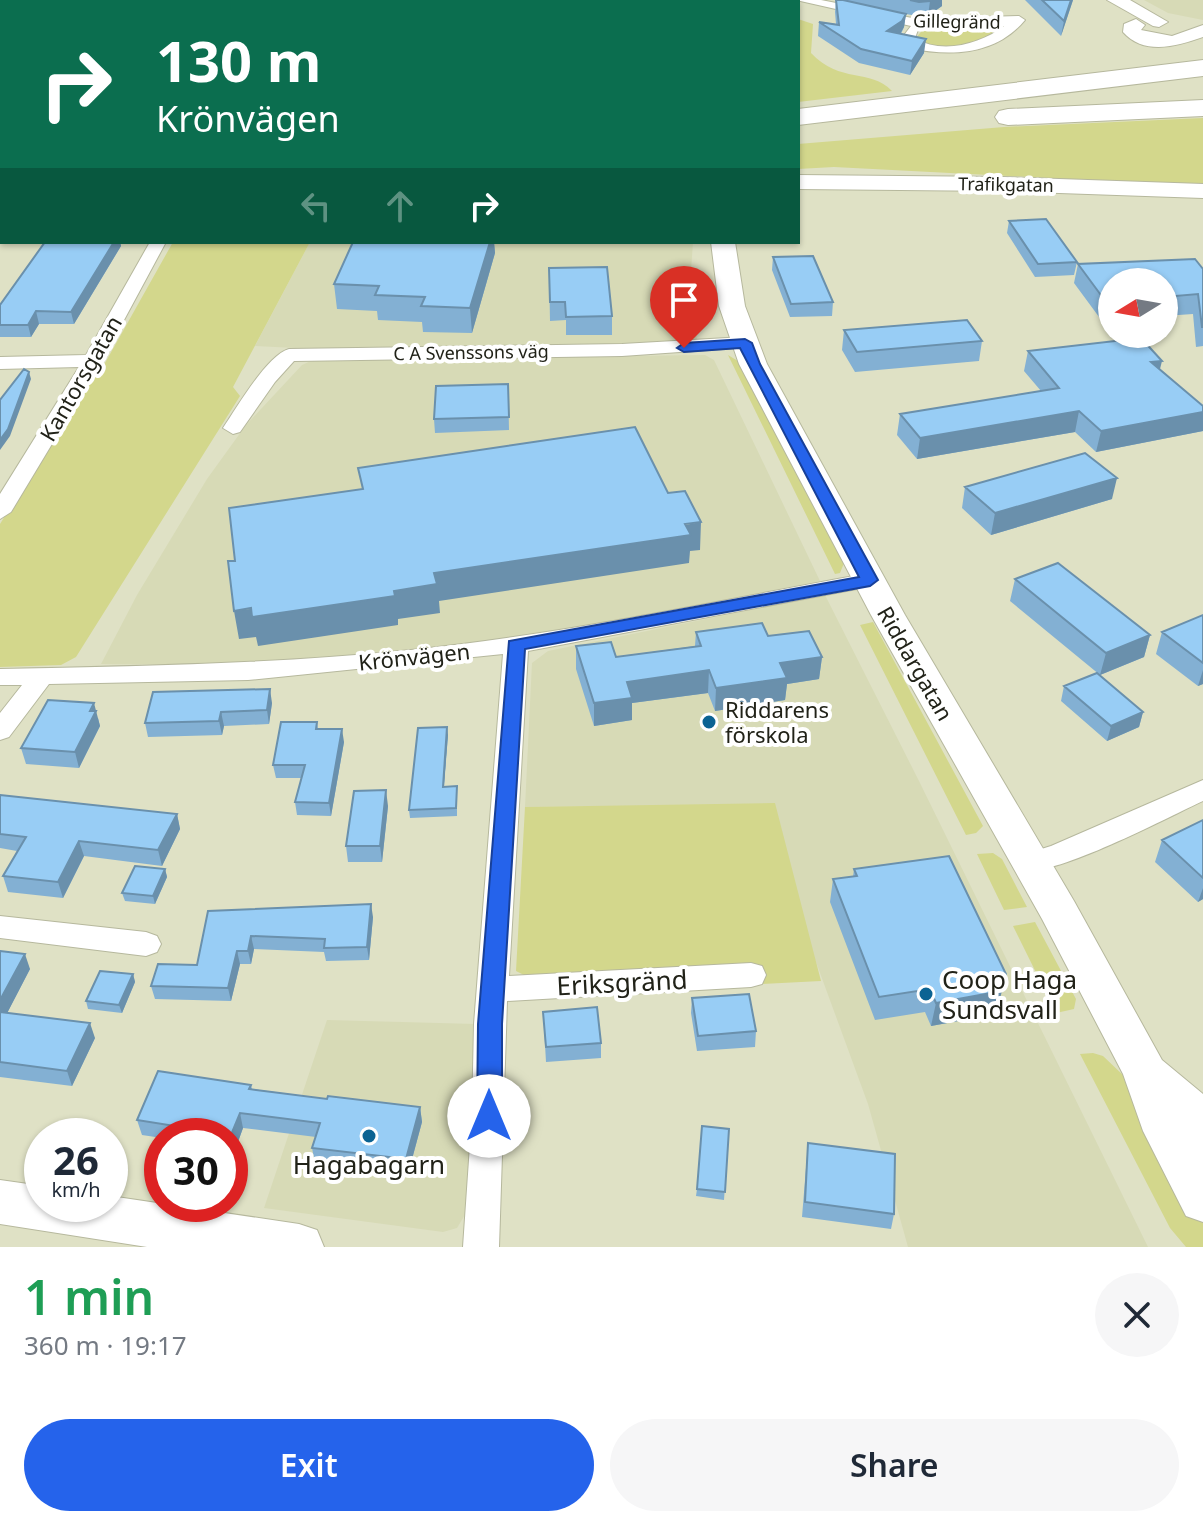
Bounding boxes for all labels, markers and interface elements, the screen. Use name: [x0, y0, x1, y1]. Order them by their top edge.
street label: Gillegränd: [913, 8, 1001, 34]
text: 130 m: [156, 22, 321, 98]
icon: right: [24, 32, 128, 136]
text: Krönvägen: [156, 94, 340, 143]
street label: Trafikgatan: [958, 171, 1054, 197]
icon: left: [294, 184, 338, 228]
icon: ahead: [378, 184, 422, 228]
icon: right: [462, 184, 506, 228]
pin: [650, 266, 718, 348]
north arrow: [1098, 268, 1178, 348]
map controls: [1098, 268, 1178, 348]
icon: arrive: [662, 278, 706, 322]
street label: Kantorsgatan: [32, 310, 128, 446]
street label: C A Svenssons väg: [393, 339, 549, 365]
street label: Riddargatan: [871, 600, 961, 726]
street label: Krönvägen: [357, 635, 471, 677]
place label: Riddarens förskola: [725, 694, 829, 749]
marker: Riddarens förskola: [700, 713, 718, 731]
street label: Eriksgränd: [556, 961, 688, 1003]
place label: Coop Haga Sundsvall: [942, 961, 1077, 1027]
marker: Coop Haga Sundsvall: [917, 985, 935, 1003]
position arrow: [447, 1074, 531, 1158]
speed limit sign: 30: [144, 1118, 248, 1222]
marker: Hagabagarn: [360, 1127, 378, 1145]
text: 26: [53, 1132, 99, 1187]
place label: Hagabagarn: [293, 1146, 445, 1182]
text: km/h: [51, 1176, 101, 1203]
text: 1 min: [24, 1264, 154, 1329]
button: close: [1095, 1273, 1179, 1357]
text: 360 m · 19:17: [24, 1327, 187, 1363]
button: Exit: [24, 1419, 594, 1511]
button: Share: [610, 1419, 1179, 1511]

